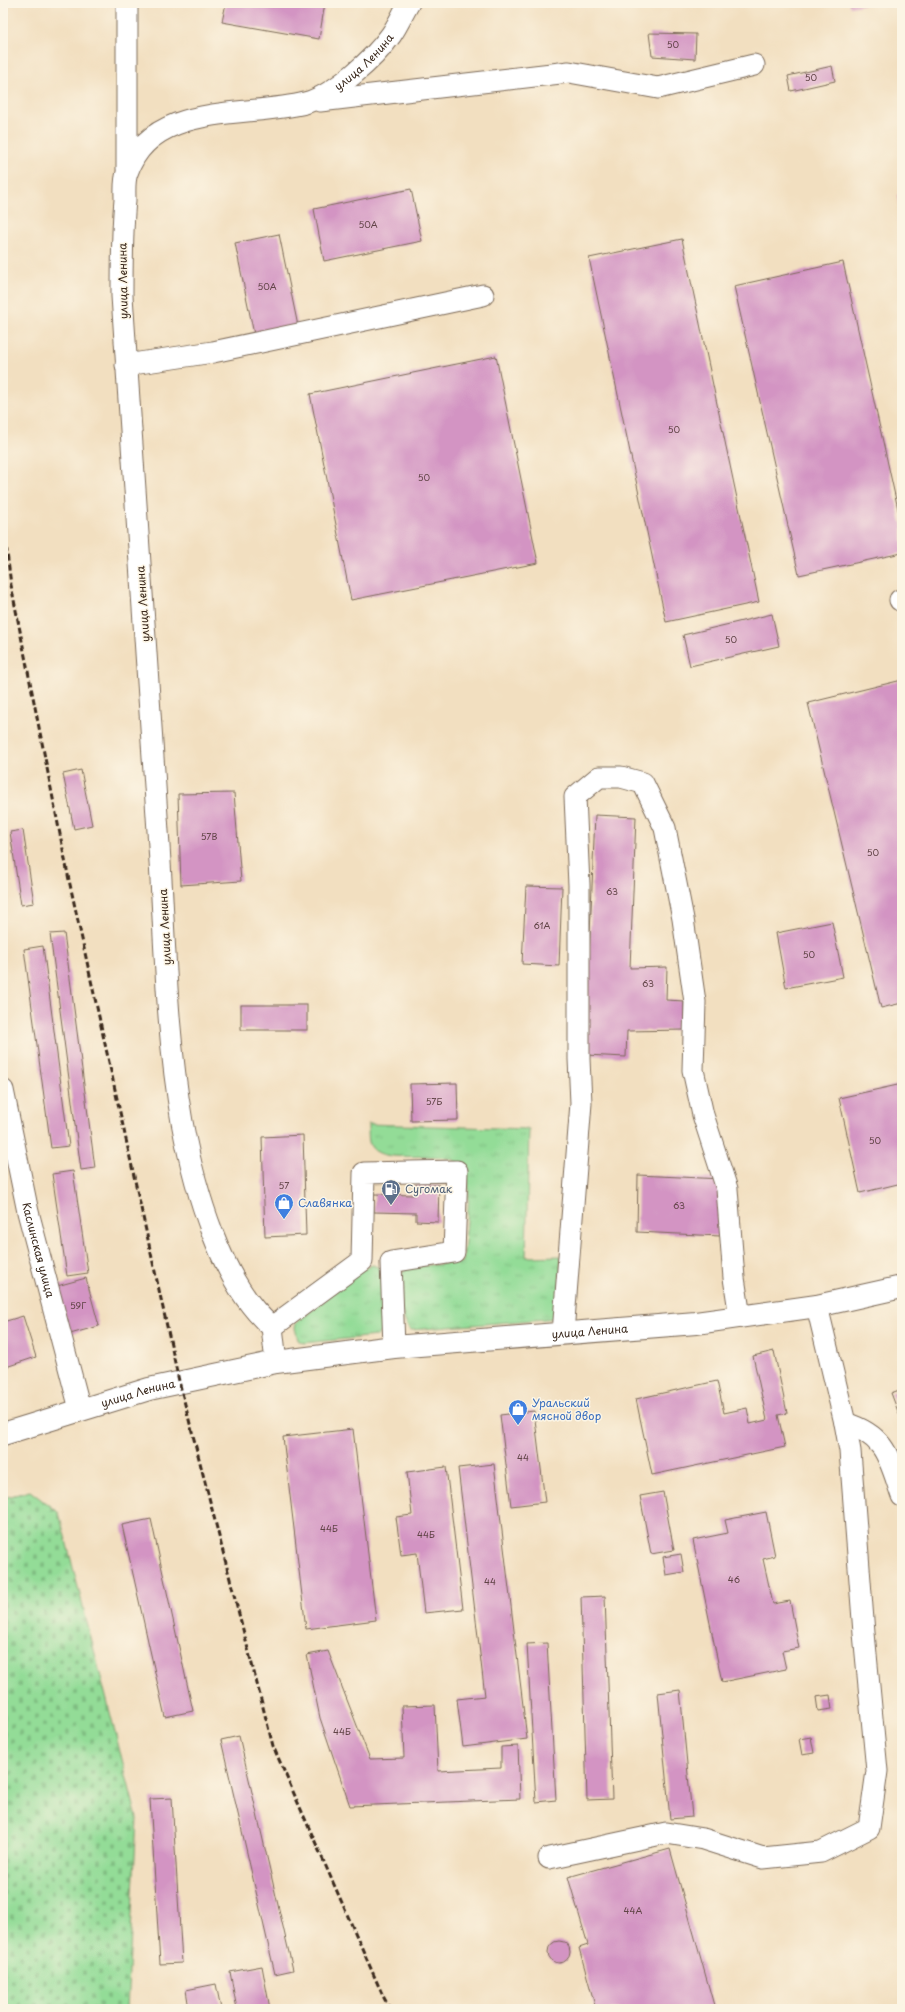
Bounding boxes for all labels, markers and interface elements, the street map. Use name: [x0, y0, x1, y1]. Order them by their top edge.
street label: улица Ленина: [331, 30, 398, 94]
house number: 50: [667, 37, 680, 51]
house number: 50: [805, 70, 818, 84]
house number: 50А: [358, 217, 378, 231]
street label: улица Ленина: [113, 243, 132, 319]
house number: 50А: [257, 279, 277, 293]
house number: 50: [668, 422, 681, 436]
house number: 50: [418, 470, 431, 484]
street label: улица Ленина: [131, 565, 154, 643]
house number: 50: [725, 632, 738, 646]
house number: 57В: [201, 829, 217, 843]
house number: 50: [867, 845, 880, 859]
house number: 63: [606, 884, 618, 898]
street label: улица Ленина: [154, 888, 175, 966]
house number: 61А: [534, 918, 551, 932]
house number: 50: [803, 947, 816, 961]
house number: 63: [642, 976, 654, 990]
house number: 57Б: [426, 1094, 442, 1108]
house number: 50: [869, 1133, 882, 1147]
house number: 57: [279, 1178, 289, 1192]
fuel station icon: Сугомак: [380, 1178, 402, 1206]
place label: Сугомак: [405, 1180, 453, 1197]
shop icon: Славянка: [273, 1192, 295, 1220]
place label: Славянка: [298, 1194, 352, 1211]
house number: 63: [673, 1198, 685, 1212]
street label: Каслинская улица: [18, 1201, 59, 1300]
house number: 59Г: [70, 1298, 86, 1312]
street label: улица Ленина: [551, 1319, 629, 1342]
street label: улица Ленина: [99, 1375, 177, 1411]
place label: Уральский мясной двор: [532, 1394, 601, 1424]
shop icon: Уральский мясной двор: [507, 1398, 529, 1426]
house number: 44: [517, 1450, 529, 1464]
house number: 44Б: [320, 1521, 338, 1535]
house number: 44Б: [417, 1527, 435, 1541]
house number: 46: [728, 1572, 740, 1586]
house number: 44: [484, 1574, 496, 1588]
house number: 44Б: [333, 1724, 351, 1738]
house number: 44А: [624, 1903, 643, 1917]

